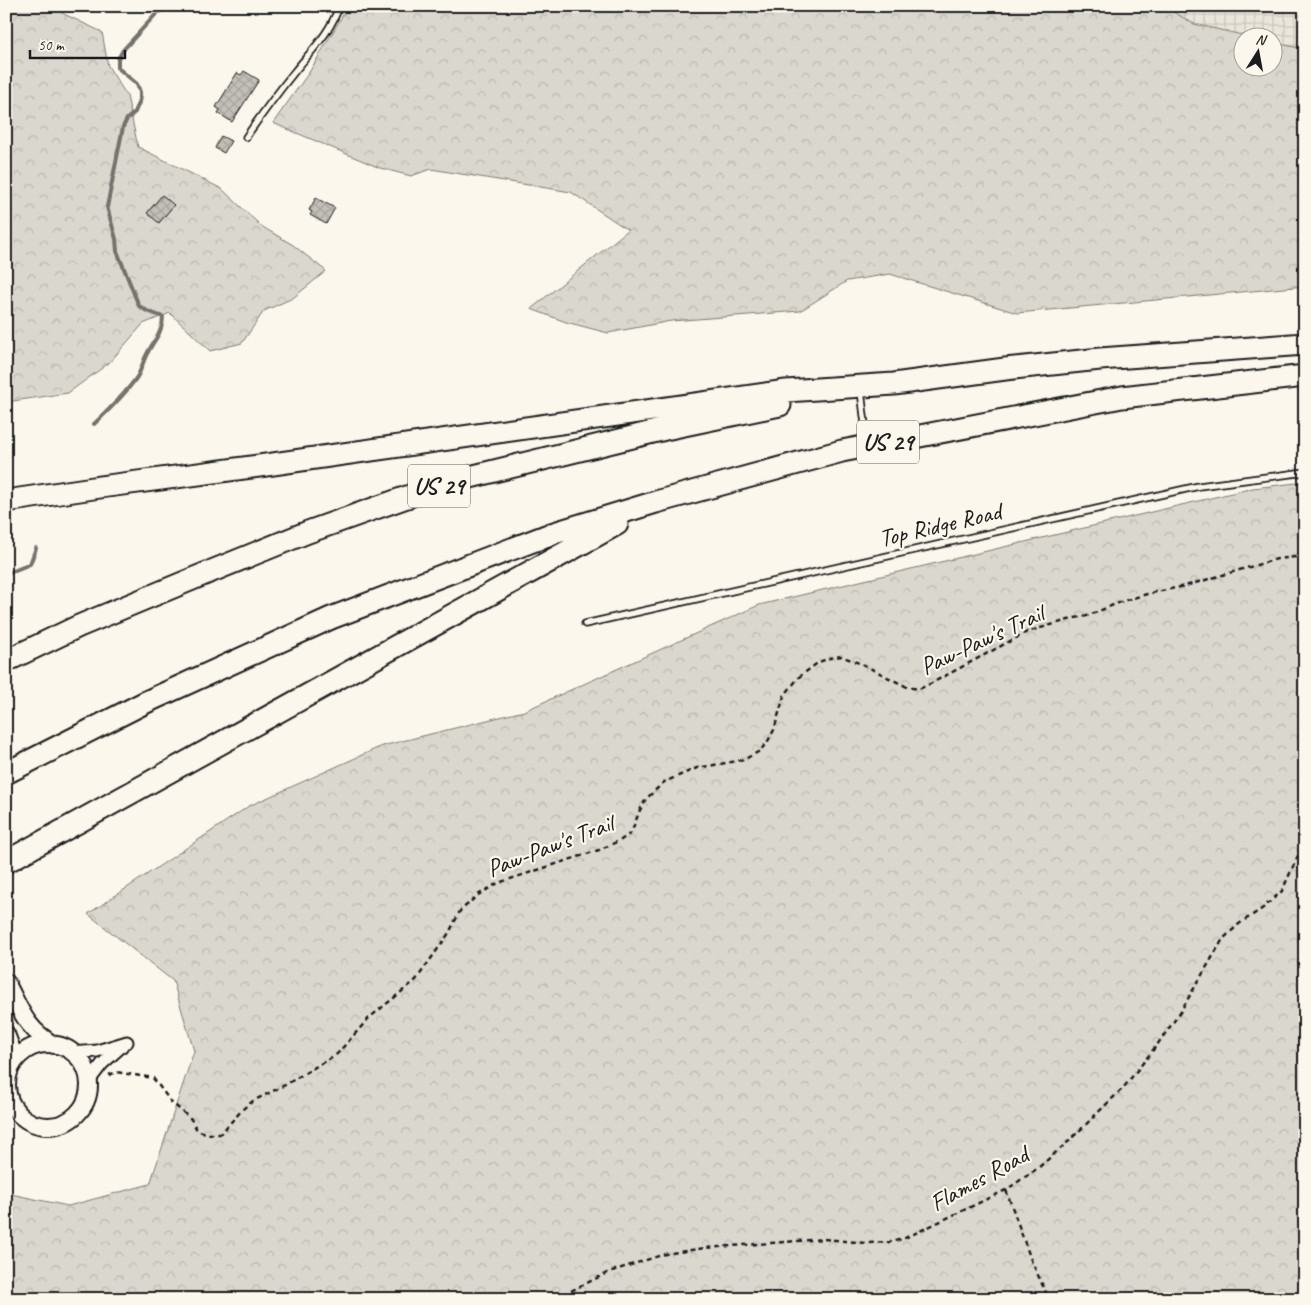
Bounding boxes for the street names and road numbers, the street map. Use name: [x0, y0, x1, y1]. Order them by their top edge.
road number: US 29: [857, 421, 919, 464]
road number: US 29: [408, 464, 470, 508]
street label: Top Ridge Road: [876, 494, 1008, 555]
street label: Paw-Paw's Trail: [915, 595, 1053, 683]
street label: Paw-Paw's Trail: [482, 806, 622, 885]
street label: Flames Road: [924, 1137, 1038, 1219]

